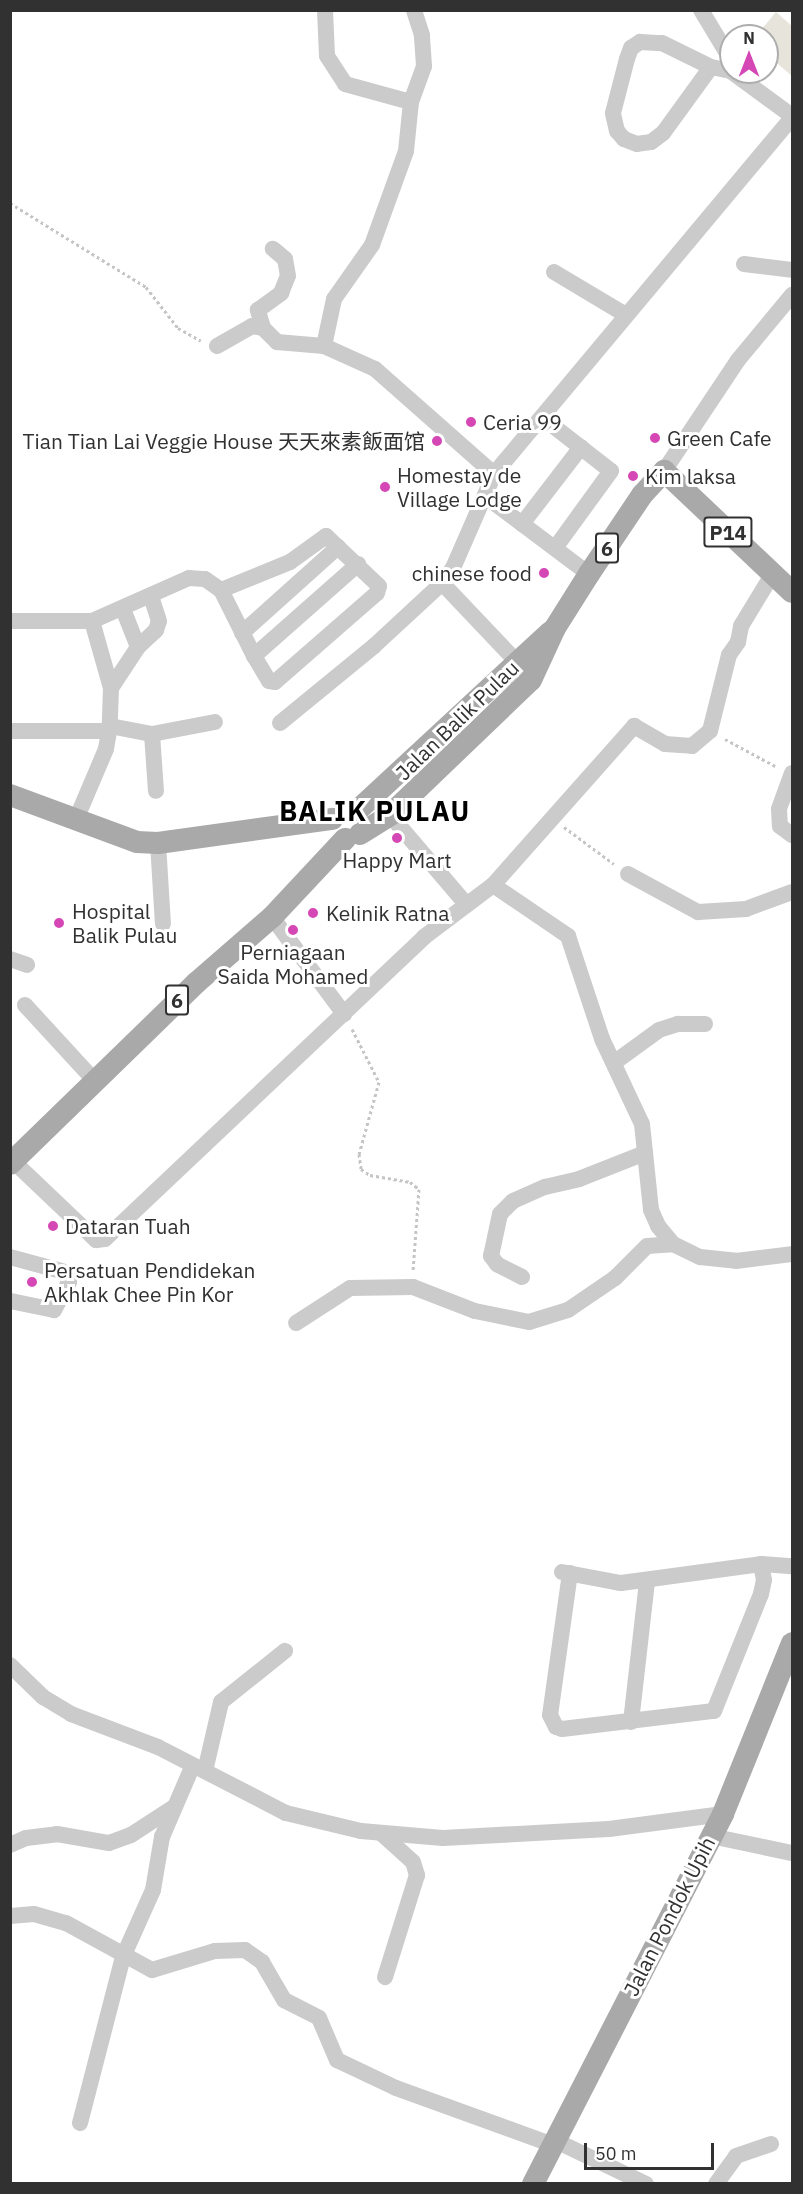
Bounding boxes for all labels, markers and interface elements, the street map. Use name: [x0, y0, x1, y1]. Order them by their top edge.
north arrow: [719, 24, 779, 84]
text: N: [743, 28, 755, 48]
place label: Ceria 99: [483, 409, 562, 435]
marker: Ceria 99: [464, 415, 478, 429]
place label: Green Cafe: [667, 425, 772, 451]
place label: Tian Tian Lai Veggie House 天天來素飯面馆: [22, 428, 425, 454]
marker: Green Cafe: [648, 431, 662, 445]
marker: Tian Tian Lai Veggie House 天天來素飯面馆: [430, 434, 444, 448]
place label: Homestay de Village Lodge: [397, 462, 522, 512]
place label: Kim laksa: [645, 463, 736, 489]
marker: Kim laksa: [626, 469, 640, 483]
marker: Homestay de Village Lodge: [378, 480, 392, 494]
road number: P14: [702, 515, 754, 549]
road number: 6: [595, 531, 619, 565]
place label: chinese food: [412, 560, 532, 586]
marker: chinese food: [537, 566, 551, 580]
street label: Jalan Balik Pulau: [390, 655, 524, 785]
district label: BALIK PULAU: [279, 795, 471, 827]
marker: Happy Mart: [390, 831, 404, 845]
place label: Happy Mart: [342, 847, 452, 873]
place label: Hospital Balik Pulau: [72, 898, 177, 948]
place label: Kelinik Ratna: [326, 900, 449, 926]
marker: Kelinik Ratna: [304, 904, 322, 922]
marker: Hospital Balik Pulau: [50, 914, 68, 932]
marker: Perniagaan Saida Mohamed: [286, 923, 300, 937]
place label: Perniagaan Saida Mohamed: [217, 939, 369, 989]
road number: 6: [165, 983, 189, 1017]
place label: Dataran Tuah: [65, 1213, 191, 1239]
marker: Dataran Tuah: [46, 1219, 60, 1233]
place label: Persatuan Pendidekan Akhlak Chee Pin Kor: [44, 1257, 255, 1307]
marker: Persatuan Pendidekan Akhlak Chee Pin Kor: [25, 1275, 39, 1289]
street label: Jalan Pondok Upih: [618, 1832, 720, 2000]
scale bar: [587, 2131, 718, 2169]
text: 50 m: [595, 2142, 637, 2165]

